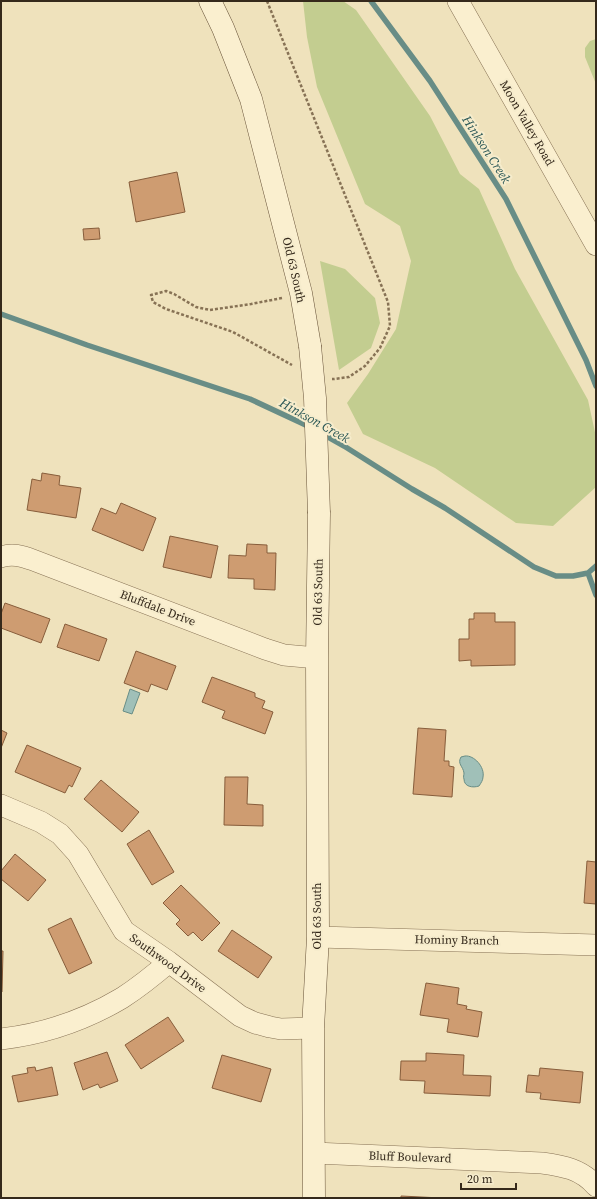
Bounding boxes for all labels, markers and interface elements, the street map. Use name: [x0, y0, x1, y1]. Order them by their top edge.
street label: Moon Valley Road: [496, 77, 558, 169]
water label: Hinkson Creek: [458, 111, 515, 187]
street label: Old 63 South: [279, 235, 309, 305]
water label: Hinkson Creek: [276, 394, 354, 447]
street label: Old 63 South: [309, 558, 327, 626]
street label: Bluffdale Drive: [118, 586, 198, 630]
street label: Old 63 South: [309, 882, 325, 950]
street label: Southwood Drive: [126, 930, 210, 996]
street label: Hominy Branch: [414, 931, 500, 949]
street label: Bluff Boulevard: [368, 1148, 452, 1166]
scale bar: [461, 1165, 516, 1191]
text: 20 m: [467, 1171, 493, 1187]

